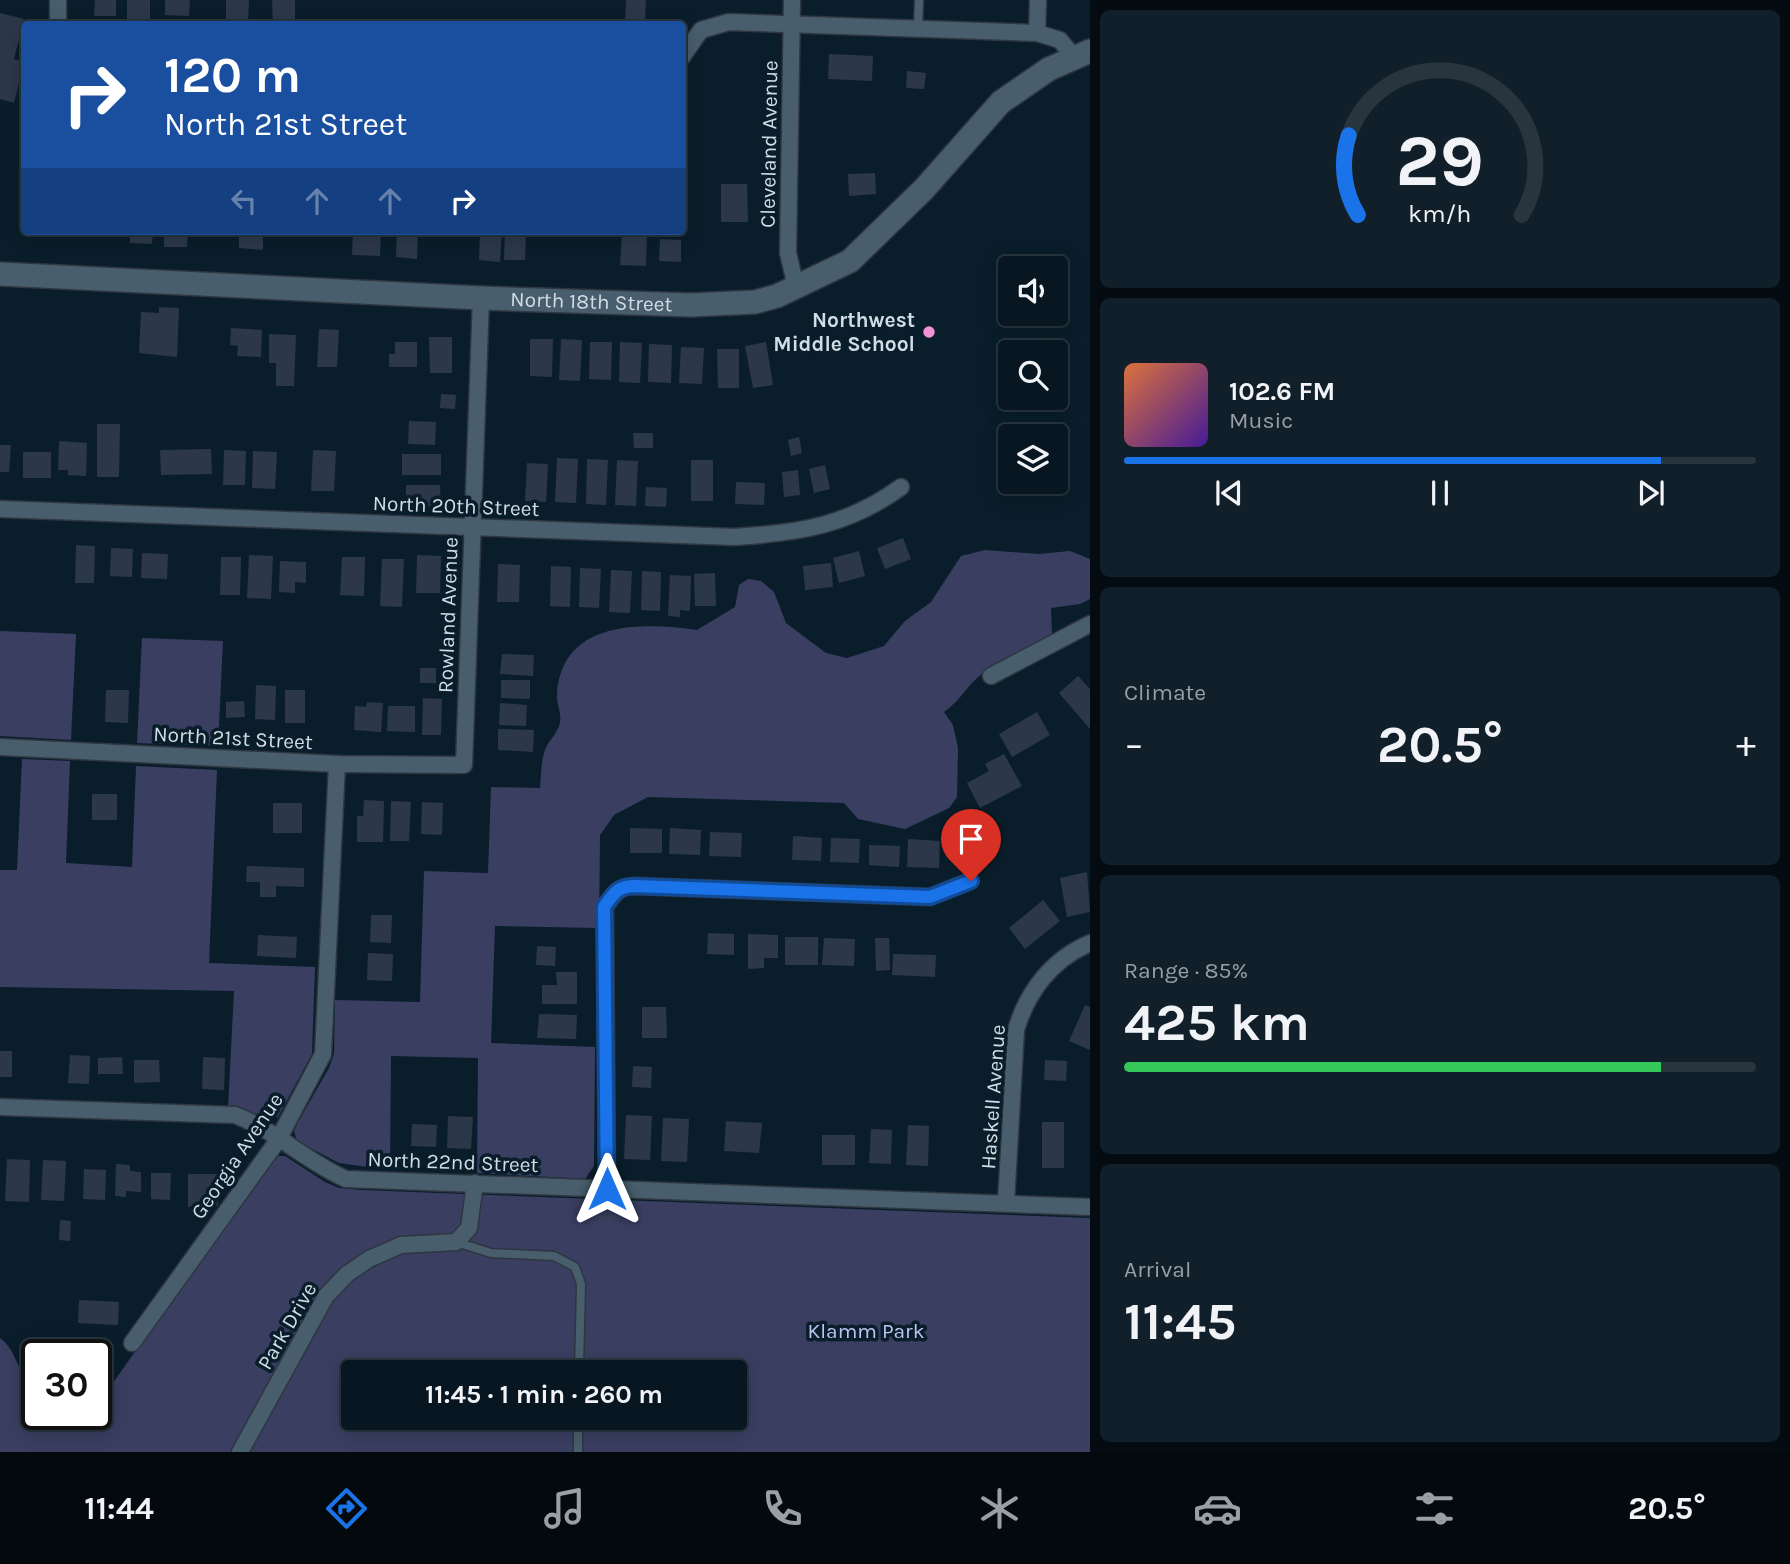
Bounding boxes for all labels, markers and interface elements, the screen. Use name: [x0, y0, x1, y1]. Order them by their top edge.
text: 120 m: [164, 47, 301, 104]
icon: right: [49, 49, 140, 140]
street label: Cleveland Avenue: [756, 60, 782, 228]
text: North 21st Street: [164, 106, 407, 143]
text: 29: [1396, 119, 1484, 204]
icon: left: [225, 182, 263, 220]
icon: ahead: [298, 182, 336, 220]
icon: ahead: [371, 182, 409, 220]
icon: right: [444, 182, 482, 220]
text: km/h: [1408, 199, 1472, 228]
map controls: [998, 256, 1068, 494]
button: sound: [998, 256, 1068, 326]
street label: North 18th Street: [510, 287, 673, 316]
place label: Northwest Middle School: [773, 308, 915, 356]
marker: Northwest Middle School: [921, 324, 937, 340]
button: search: [998, 340, 1068, 410]
text: 102.6 FM: [1229, 376, 1335, 407]
text: Music: [1229, 407, 1293, 434]
button: layers: [998, 424, 1068, 494]
icon: previous: [1210, 474, 1248, 512]
icon: pause: [1421, 474, 1459, 512]
icon: next: [1632, 474, 1670, 512]
street label: North 20th Street: [372, 491, 540, 521]
street label: Rowland Avenue: [433, 537, 463, 693]
text: Climate: [1124, 679, 1206, 706]
text: 20.5°: [1377, 714, 1503, 775]
street label: North 21st Street: [153, 722, 313, 754]
text: −: [1124, 722, 1144, 767]
text: +: [1736, 722, 1756, 767]
pin: [941, 809, 1001, 881]
icon: arrive: [952, 820, 990, 858]
text: Range · 85%: [1124, 957, 1248, 984]
text: 425 km: [1124, 992, 1310, 1053]
street label: Haskell Avenue: [976, 1024, 1010, 1170]
street label: Georgia Avenue: [186, 1088, 288, 1224]
street label: North 22nd Street: [367, 1147, 539, 1177]
position arrow: [570, 1152, 644, 1226]
text: Arrival: [1124, 1256, 1191, 1283]
street label: Park Drive: [252, 1278, 322, 1374]
text: 11:45: [1124, 1291, 1236, 1352]
park label: Klamm Park: [807, 1319, 925, 1343]
speed limit sign: 30: [21, 1339, 112, 1430]
text: 11:45 · 1 min · 260 m: [425, 1379, 663, 1410]
icon: directions: [322, 1484, 371, 1533]
icon: music: [540, 1484, 589, 1533]
icon: phone: [758, 1484, 807, 1533]
icon: climate: [975, 1484, 1024, 1533]
icon: car: [1193, 1484, 1242, 1533]
icon: filters: [1410, 1484, 1459, 1533]
text: 11:44: [84, 1490, 154, 1527]
text: 20.5°: [1628, 1490, 1706, 1527]

